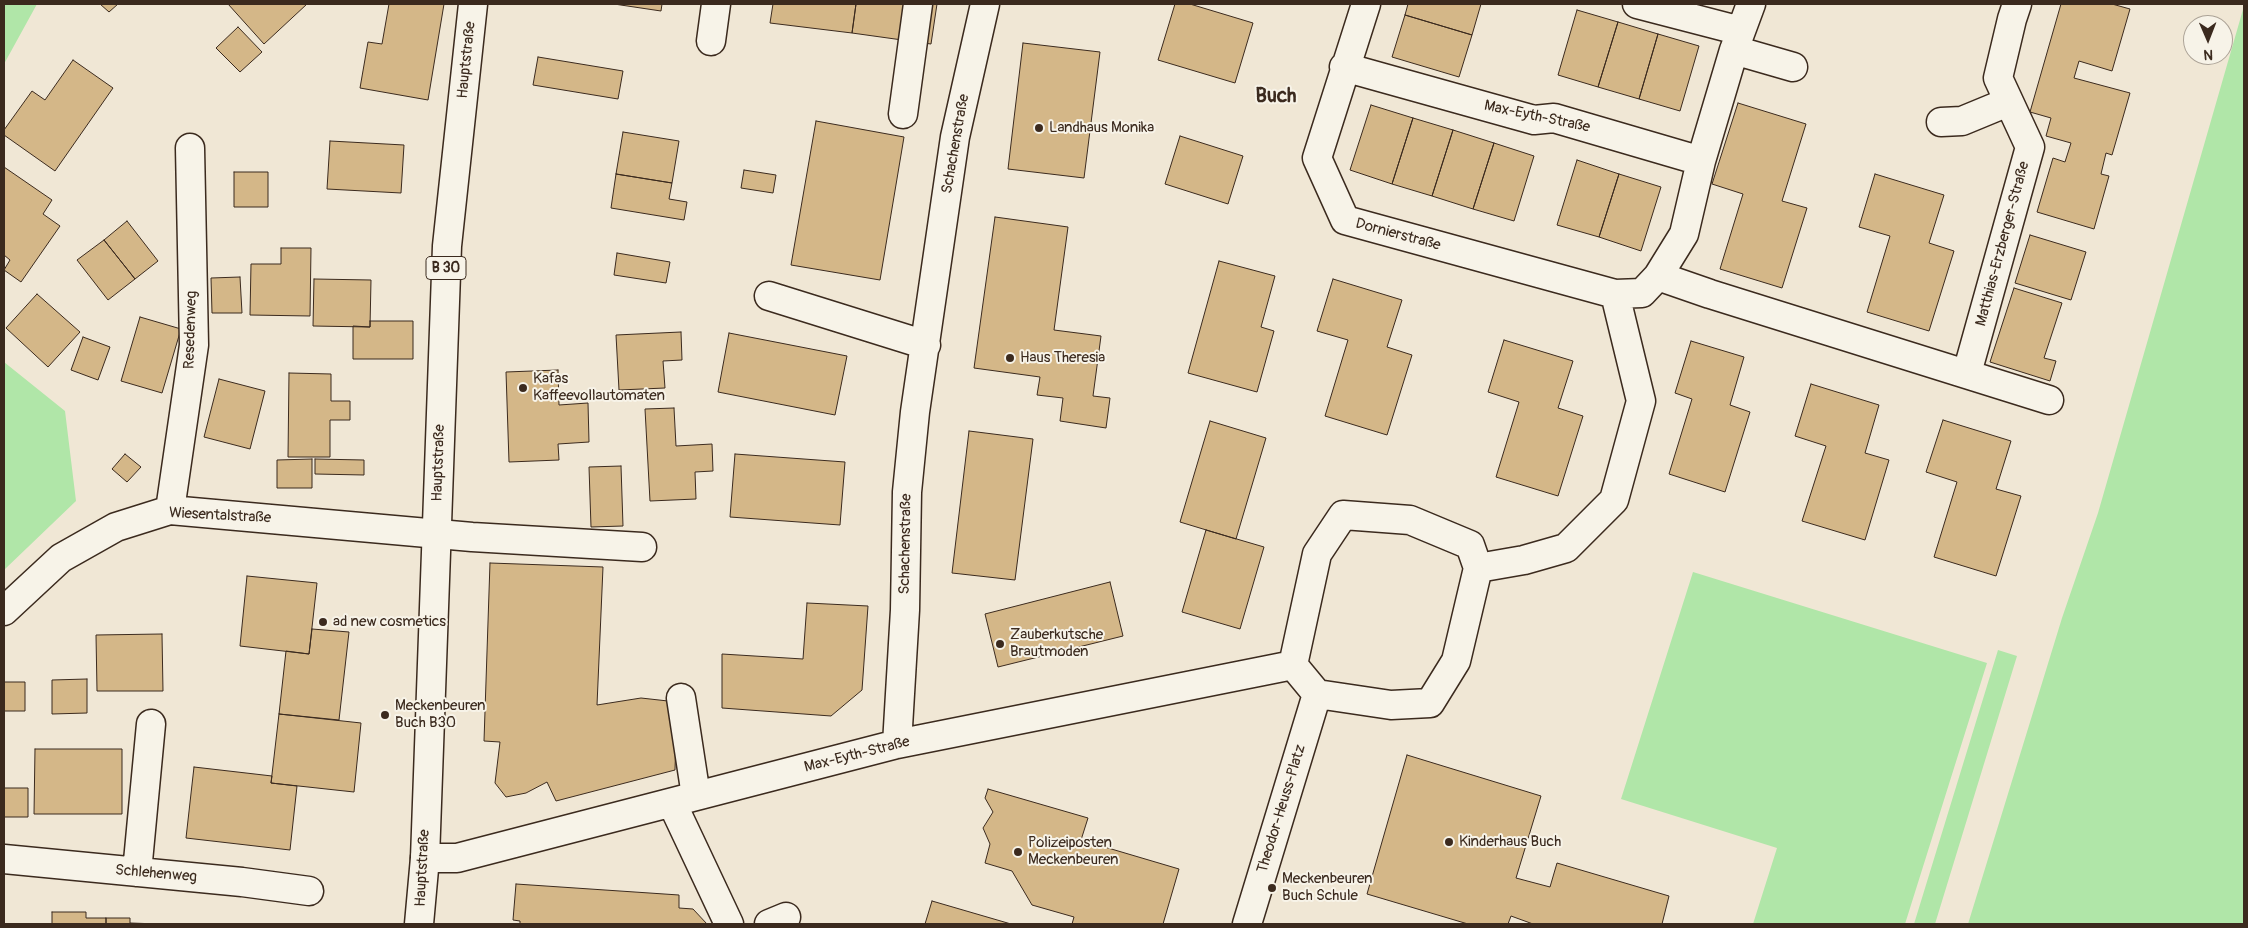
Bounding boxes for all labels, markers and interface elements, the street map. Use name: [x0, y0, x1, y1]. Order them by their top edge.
north arrow: [2183, 15, 2233, 65]
street label: Hauptstraße: [454, 21, 480, 99]
text: N: [2203, 46, 2213, 63]
district label: Buch: [1256, 85, 1296, 109]
street label: Schachenstraße: [938, 93, 974, 195]
street label: Max-Eyth-Straße: [1482, 97, 1592, 137]
place label: Landhaus Monika: [1049, 119, 1154, 137]
marker: Landhaus Monika: [1033, 122, 1045, 134]
street label: Matthias-Erzberger-Straße: [1972, 160, 2034, 328]
street label: Dornierstraße: [1353, 215, 1443, 255]
road number: B 30: [426, 256, 466, 280]
street label: Resedenweg: [181, 291, 201, 369]
place label: Haus Theresia: [1020, 349, 1105, 367]
marker: Haus Theresia: [1004, 352, 1016, 364]
place label: Kafas Kaffeevollautomaten: [533, 370, 665, 405]
marker: Kafas Kaffeevollautomaten: [517, 382, 529, 394]
street label: Hauptstraße: [429, 424, 449, 502]
street label: Schachenstraße: [896, 493, 916, 595]
street label: Wiesentalstraße: [168, 504, 272, 528]
place label: ad new cosmetics: [333, 613, 446, 631]
marker: ad new cosmetics: [317, 616, 329, 628]
place label: Zauberkutsche Brautmoden: [1010, 626, 1103, 661]
marker: Zauberkutsche Brautmoden: [994, 638, 1006, 650]
place label: Meckenbeuren Buch B30: [395, 697, 486, 732]
marker: Meckenbeuren Buch B30: [379, 709, 391, 721]
street label: Max-Eyth-Straße: [802, 733, 912, 777]
street label: Theodor-Heuss-Platz: [1254, 743, 1310, 875]
street label: Hauptstraße: [412, 829, 434, 907]
place label: Kinderhaus Buch: [1459, 833, 1561, 851]
place label: Polizeiposten Meckenbeuren: [1028, 834, 1119, 869]
marker: Kinderhaus Buch: [1443, 836, 1455, 848]
marker: Polizeiposten Meckenbeuren: [1012, 846, 1024, 858]
street label: Schlehenweg: [114, 861, 198, 887]
place label: Meckenbeuren Buch Schule: [1282, 870, 1373, 905]
marker: Meckenbeuren Buch Schule: [1266, 882, 1278, 894]

